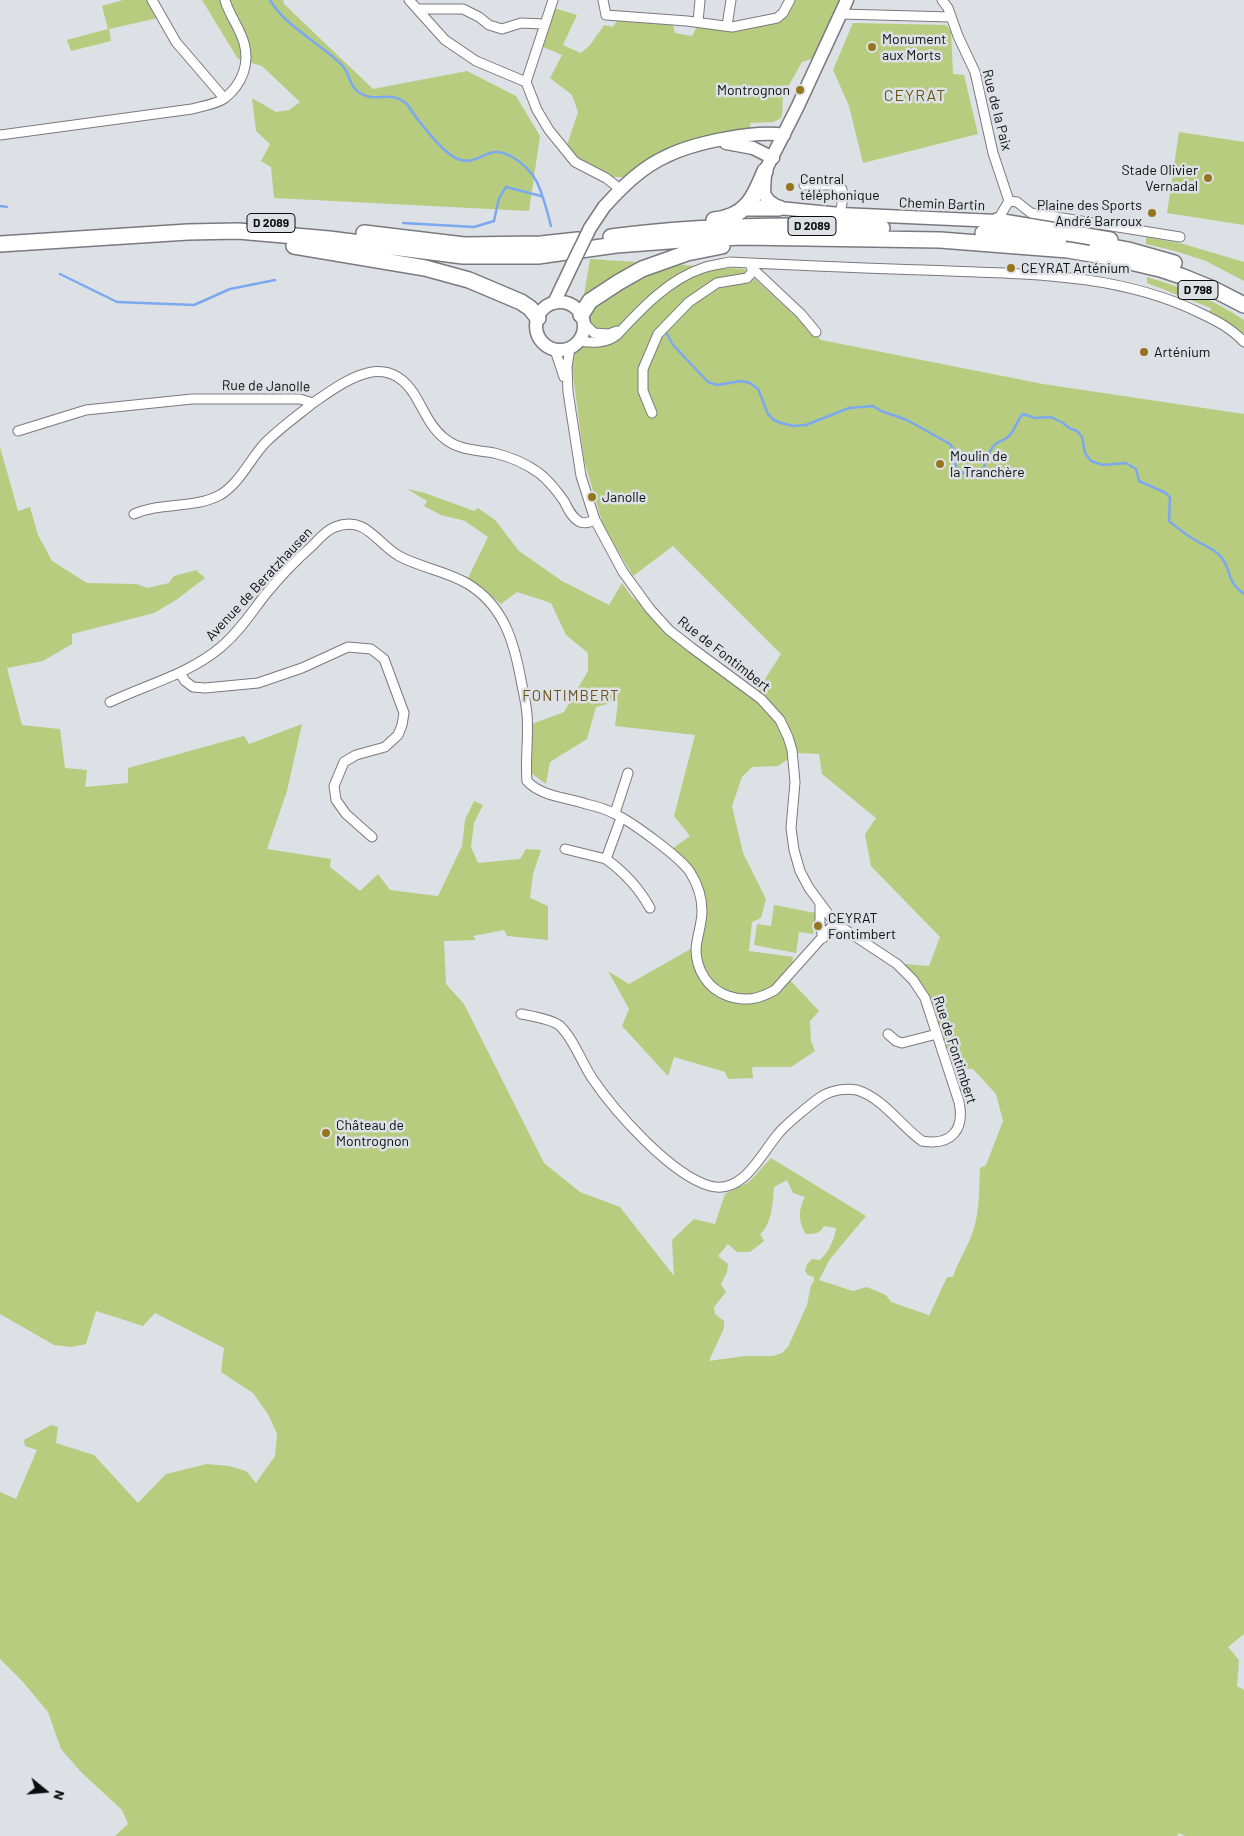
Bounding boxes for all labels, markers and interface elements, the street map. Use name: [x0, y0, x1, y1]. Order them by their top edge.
place label: Monument aux Morts: [882, 31, 946, 64]
marker: Monument aux Morts: [866, 41, 878, 53]
street label: Rue de la Paix: [979, 68, 1015, 152]
place label: Montrognon: [717, 82, 790, 98]
marker: Montrognon: [794, 84, 806, 96]
district label: CEYRAT: [883, 86, 947, 106]
place label: Stade Olivier Vernadal: [1121, 162, 1198, 194]
place label: Central téléphonique: [800, 171, 880, 203]
marker: Stade Olivier Vernadal: [1202, 172, 1214, 184]
marker: Central téléphonique: [784, 181, 796, 193]
street label: Chemin Bartin: [899, 194, 985, 214]
place label: Plaine des Sports André Barroux: [1037, 197, 1142, 230]
marker: Plaine des Sports André Barroux: [1146, 207, 1158, 219]
road number: D 2089: [247, 214, 295, 232]
road number: D 2089: [788, 217, 836, 236]
place label: CEYRAT Arténium: [1021, 260, 1130, 276]
marker: CEYRAT Arténium: [1005, 262, 1017, 274]
road number: D 798: [1178, 280, 1218, 300]
place label: Arténium: [1154, 344, 1210, 360]
marker: Arténium: [1138, 346, 1150, 358]
street label: Rue de Janolle: [222, 377, 310, 395]
place label: Moulin de la Tranchère: [950, 448, 1025, 481]
marker: Moulin de la Tranchère: [934, 458, 946, 470]
place label: Janolle: [602, 489, 646, 505]
marker: Janolle: [586, 491, 598, 503]
street label: Avenue de Beratzhausen: [202, 524, 316, 644]
street label: Rue de Fontimbert: [675, 613, 773, 695]
district label: FONTIMBERT: [521, 687, 621, 705]
place label: CEYRAT Fontimbert: [828, 910, 896, 942]
marker: CEYRAT Fontimbert: [812, 920, 824, 932]
street label: Rue de Fontimbert: [930, 994, 980, 1106]
place label: Château de Montrognon: [336, 1117, 409, 1150]
marker: Château de Montrognon: [320, 1127, 332, 1139]
north arrow: [20, 1766, 70, 1816]
text: N: [50, 1789, 69, 1802]

